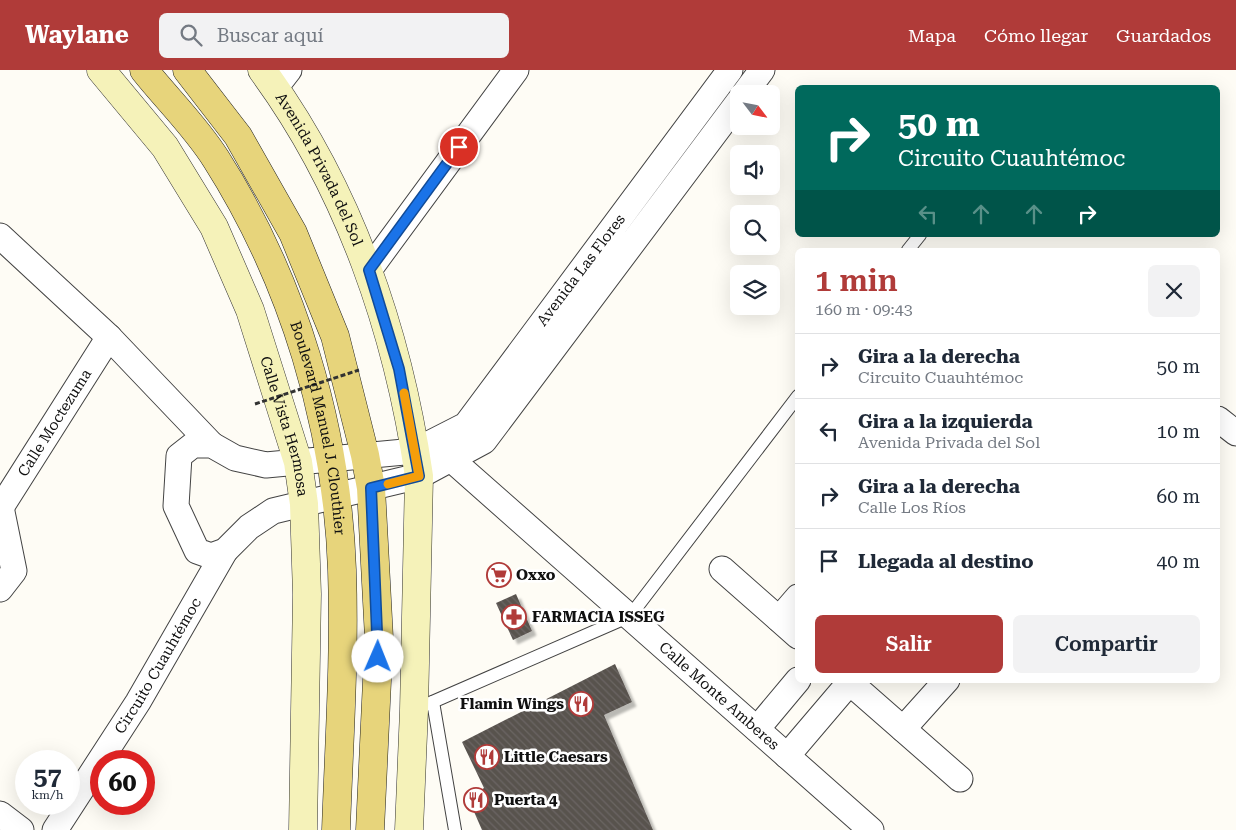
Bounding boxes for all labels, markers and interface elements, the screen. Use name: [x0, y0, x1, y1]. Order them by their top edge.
search box: [159, 13, 509, 58]
text: Waylane: [25, 21, 129, 49]
icon: search: [177, 21, 205, 49]
text: Buscar aquí: [217, 24, 324, 47]
text: Mapa: [908, 25, 956, 46]
text: Cómo llegar: [984, 25, 1088, 46]
text: Guardados: [1116, 25, 1211, 46]
north arrow: [730, 85, 780, 135]
map controls: [730, 85, 780, 315]
street label: Avenida Privada del Sol: [272, 89, 367, 249]
text: 50 m: [898, 104, 980, 145]
icon: right: [815, 105, 880, 170]
pin: [438, 126, 480, 168]
icon: arrive: [445, 133, 473, 161]
button: sound: [730, 145, 780, 195]
text: Circuito Cuauhtémoc: [898, 146, 1125, 171]
icon: left: [914, 200, 942, 228]
icon: ahead: [967, 200, 995, 228]
icon: ahead: [1020, 200, 1048, 228]
icon: right: [1073, 200, 1101, 228]
button: search: [730, 205, 780, 255]
street label: Avenida Las Flores: [533, 211, 629, 329]
text: 1 min: [815, 263, 898, 298]
button: layers: [730, 265, 780, 315]
button: close: [1148, 265, 1200, 317]
text: 160 m · 09:43: [815, 300, 913, 319]
street label: Boulevard Manuel J. Clouthier: [286, 319, 349, 536]
text: Gira a la derecha: [858, 345, 1020, 368]
icon: right: [815, 352, 843, 380]
street label: Calle Vista Hermosa: [256, 354, 312, 498]
text: 50 m: [1157, 355, 1200, 378]
street label: Calle Moctezuma: [14, 366, 95, 480]
text: Circuito Cuauhtémoc: [858, 368, 1023, 387]
text: Gira a la izquierda: [858, 410, 1033, 433]
icon: left: [815, 417, 843, 445]
text: 10 m: [1157, 420, 1200, 443]
text: Avenida Privada del Sol: [858, 433, 1040, 452]
text: Gira a la derecha: [858, 475, 1020, 498]
icon: right: [815, 482, 843, 510]
text: 60 m: [1157, 485, 1200, 508]
text: Calle Los Ríos: [858, 498, 966, 517]
icon: arrive: [815, 547, 843, 575]
text: Llegada al destino: [858, 550, 1034, 573]
text: 40 m: [1157, 550, 1200, 573]
supermarket icon: Oxxo: [486, 562, 512, 588]
place label: Oxxo: [516, 566, 556, 584]
street label: Circuito Cuauhtémoc: [111, 594, 205, 737]
pharmacy icon: FARMACIA ISSEG: [501, 604, 527, 630]
place label: FARMACIA ISSEG: [532, 608, 665, 626]
button: Salir: [815, 615, 1003, 673]
button: Compartir: [1013, 615, 1200, 673]
position arrow: [351, 630, 403, 682]
street label: Calle Monte Amberes: [655, 638, 783, 754]
restaurant icon: Flamin Wings: [568, 691, 594, 717]
place label: Flamin Wings: [460, 695, 564, 713]
restaurant icon: Little Caesars: [474, 744, 500, 770]
place label: Little Caesars: [504, 748, 608, 766]
speed limit sign: 60: [90, 750, 155, 815]
text: 57: [33, 762, 62, 791]
restaurant icon: Puerta 4: [463, 787, 489, 813]
text: km/h: [31, 788, 64, 802]
place label: Puerta 4: [494, 791, 558, 809]

